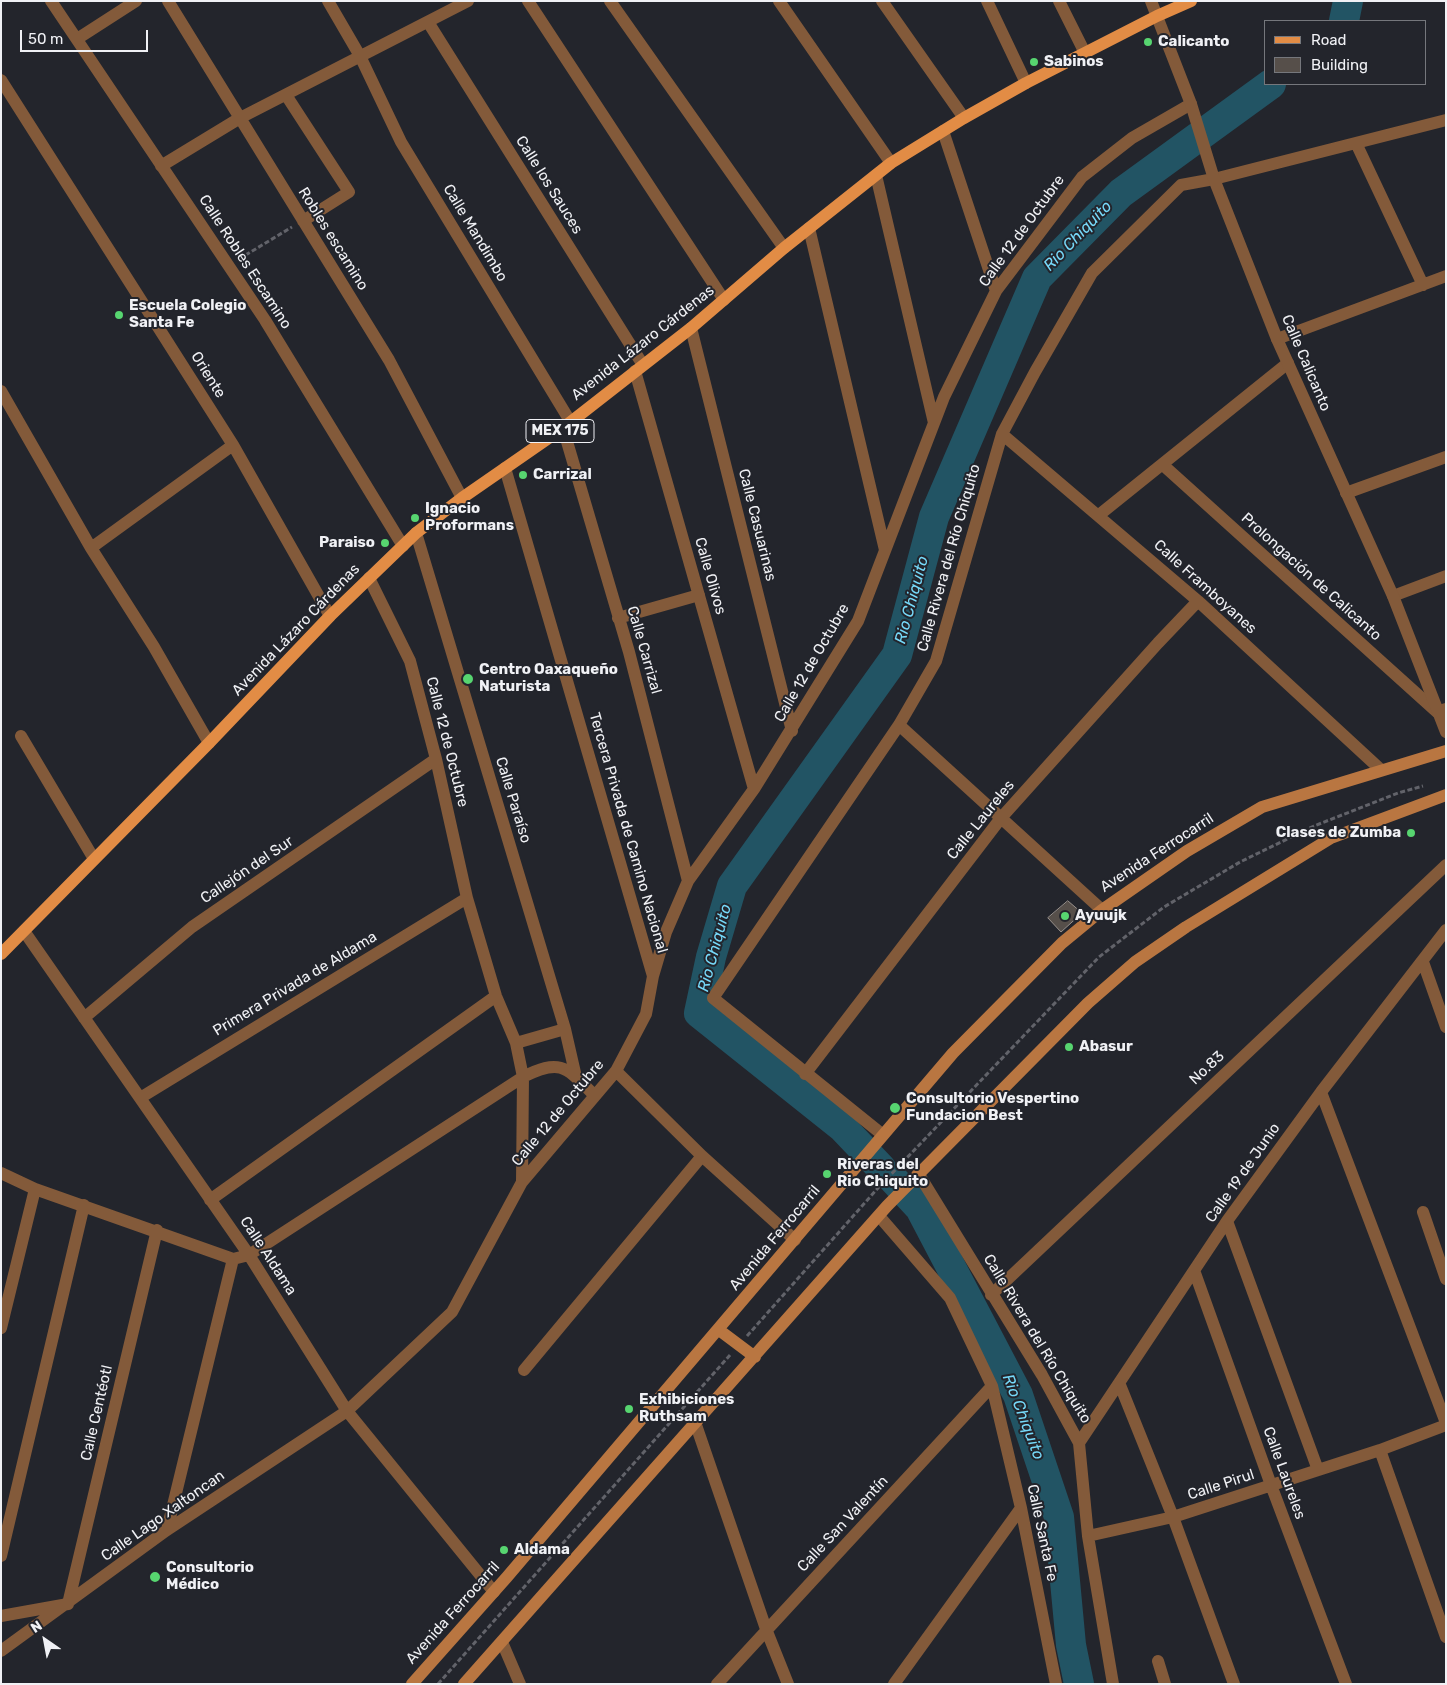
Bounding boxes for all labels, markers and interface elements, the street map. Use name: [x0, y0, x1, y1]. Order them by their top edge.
scale bar: [22, 20, 150, 52]
legend: [1264, 20, 1427, 85]
text: 50 m: [28, 30, 63, 48]
text: Road: [1311, 31, 1347, 49]
place label: Calicanto: [1158, 33, 1229, 51]
marker: Calicanto: [1142, 36, 1154, 48]
place label: Sabinos: [1044, 53, 1104, 71]
marker: Sabinos: [1028, 56, 1040, 68]
text: Building: [1311, 56, 1368, 74]
street label: Calle los Sauces: [512, 133, 586, 237]
street label: Calle 12 de Octubre: [975, 172, 1069, 290]
street label: Calle Mandimbo: [439, 181, 511, 285]
street label: Robles escamino: [294, 184, 372, 294]
street label: Calle Robles Escamino: [195, 192, 295, 332]
water label: Rio Chiquito: [1040, 197, 1116, 275]
street label: Avenida Lázaro Cárdenas: [568, 282, 718, 404]
place label: Escuela Colegio Santa Fe: [129, 297, 246, 332]
marker: Escuela Colegio Santa Fe: [113, 309, 125, 321]
street label: Calle Calicanto: [1278, 312, 1334, 414]
street label: Oriente: [187, 349, 229, 401]
road number: MEX 175: [526, 420, 594, 442]
street label: Calle Rivera del Río Chiquito: [914, 462, 984, 654]
place label: Carrizal: [533, 466, 592, 484]
street label: Calle Casuarinas: [734, 467, 780, 583]
marker: Carrizal: [517, 469, 529, 481]
place label: Ignacio Proformans: [425, 500, 514, 535]
street label: Prolongación de Calicanto: [1237, 509, 1385, 645]
marker: Ignacio Proformans: [409, 512, 421, 524]
place label: Paraiso: [319, 534, 375, 552]
street label: Calle Olivos: [690, 535, 730, 617]
street label: Calle Framboyanes: [1150, 536, 1260, 638]
marker: Paraiso: [379, 537, 391, 549]
water label: Rio Chiquito: [891, 554, 933, 646]
street label: Avenida Lázaro Cárdenas: [228, 560, 364, 700]
street label: Calle 12 de Octubre: [771, 601, 853, 725]
street label: Calle Carrizal: [623, 604, 665, 696]
place label: Centro Oaxaqueño Naturista: [479, 661, 618, 696]
marker: Centro Oaxaqueño Naturista: [461, 672, 475, 686]
street label: Calle 12 de Octubre: [422, 675, 472, 809]
street label: Tercera Privada de Camino Nacional: [585, 711, 671, 955]
street label: Calle Paraíso: [491, 755, 535, 845]
street label: Calle Laureles: [943, 777, 1019, 863]
street label: Avenida Ferrocarril: [1097, 810, 1217, 896]
place label: Clases de Zumba: [1276, 824, 1401, 842]
marker: Clases de Zumba: [1405, 827, 1417, 839]
street label: Callejón del Sur: [197, 832, 297, 908]
water label: Rio Chiquito: [694, 902, 736, 994]
place label: Ayuujk: [1075, 907, 1127, 925]
marker: Ayuujk: [1059, 910, 1071, 922]
street label: Primera Privada de Aldama: [210, 928, 380, 1040]
place label: Abasur: [1079, 1038, 1133, 1056]
marker: Abasur: [1063, 1041, 1075, 1053]
street label: No.83: [1186, 1047, 1228, 1089]
street label: Calle 12 de Octubre: [508, 1056, 608, 1170]
place label: Consultorio Vespertino Fundacion Best: [906, 1090, 1079, 1125]
marker: Consultorio Vespertino Fundacion Best: [888, 1101, 902, 1115]
street label: Calle 19 de Junio: [1202, 1120, 1284, 1226]
place label: Riveras del Rio Chiquito: [837, 1156, 928, 1191]
marker: Riveras del Rio Chiquito: [821, 1168, 833, 1180]
street label: Avenida Ferrocarril: [726, 1182, 824, 1294]
street label: Calle Aldama: [236, 1213, 300, 1299]
street label: Calle Rivera del Río Chiquito: [979, 1251, 1095, 1427]
street label: Calle Centéotl: [77, 1364, 117, 1462]
water label: Rio Chiquito: [998, 1371, 1048, 1463]
place label: Exhibiciones Ruthsam: [639, 1391, 734, 1426]
marker: Exhibiciones Ruthsam: [623, 1403, 635, 1415]
street label: Calle Laureles: [1259, 1424, 1309, 1522]
street label: Calle Pirul: [1185, 1466, 1257, 1504]
street label: Calle Lago Xaltoncan: [98, 1467, 228, 1565]
street label: Calle San Valentín: [794, 1472, 892, 1576]
street label: Calle Santa Fe: [1023, 1483, 1061, 1583]
place label: Aldama: [514, 1541, 570, 1559]
marker: Aldama: [498, 1544, 510, 1556]
street label: Avenida Ferrocarril: [402, 1558, 504, 1668]
place label: Consultorio Médico: [166, 1559, 254, 1594]
marker: Consultorio Médico: [148, 1570, 162, 1584]
north arrow: [20, 1615, 70, 1665]
text: N: [28, 1617, 45, 1637]

